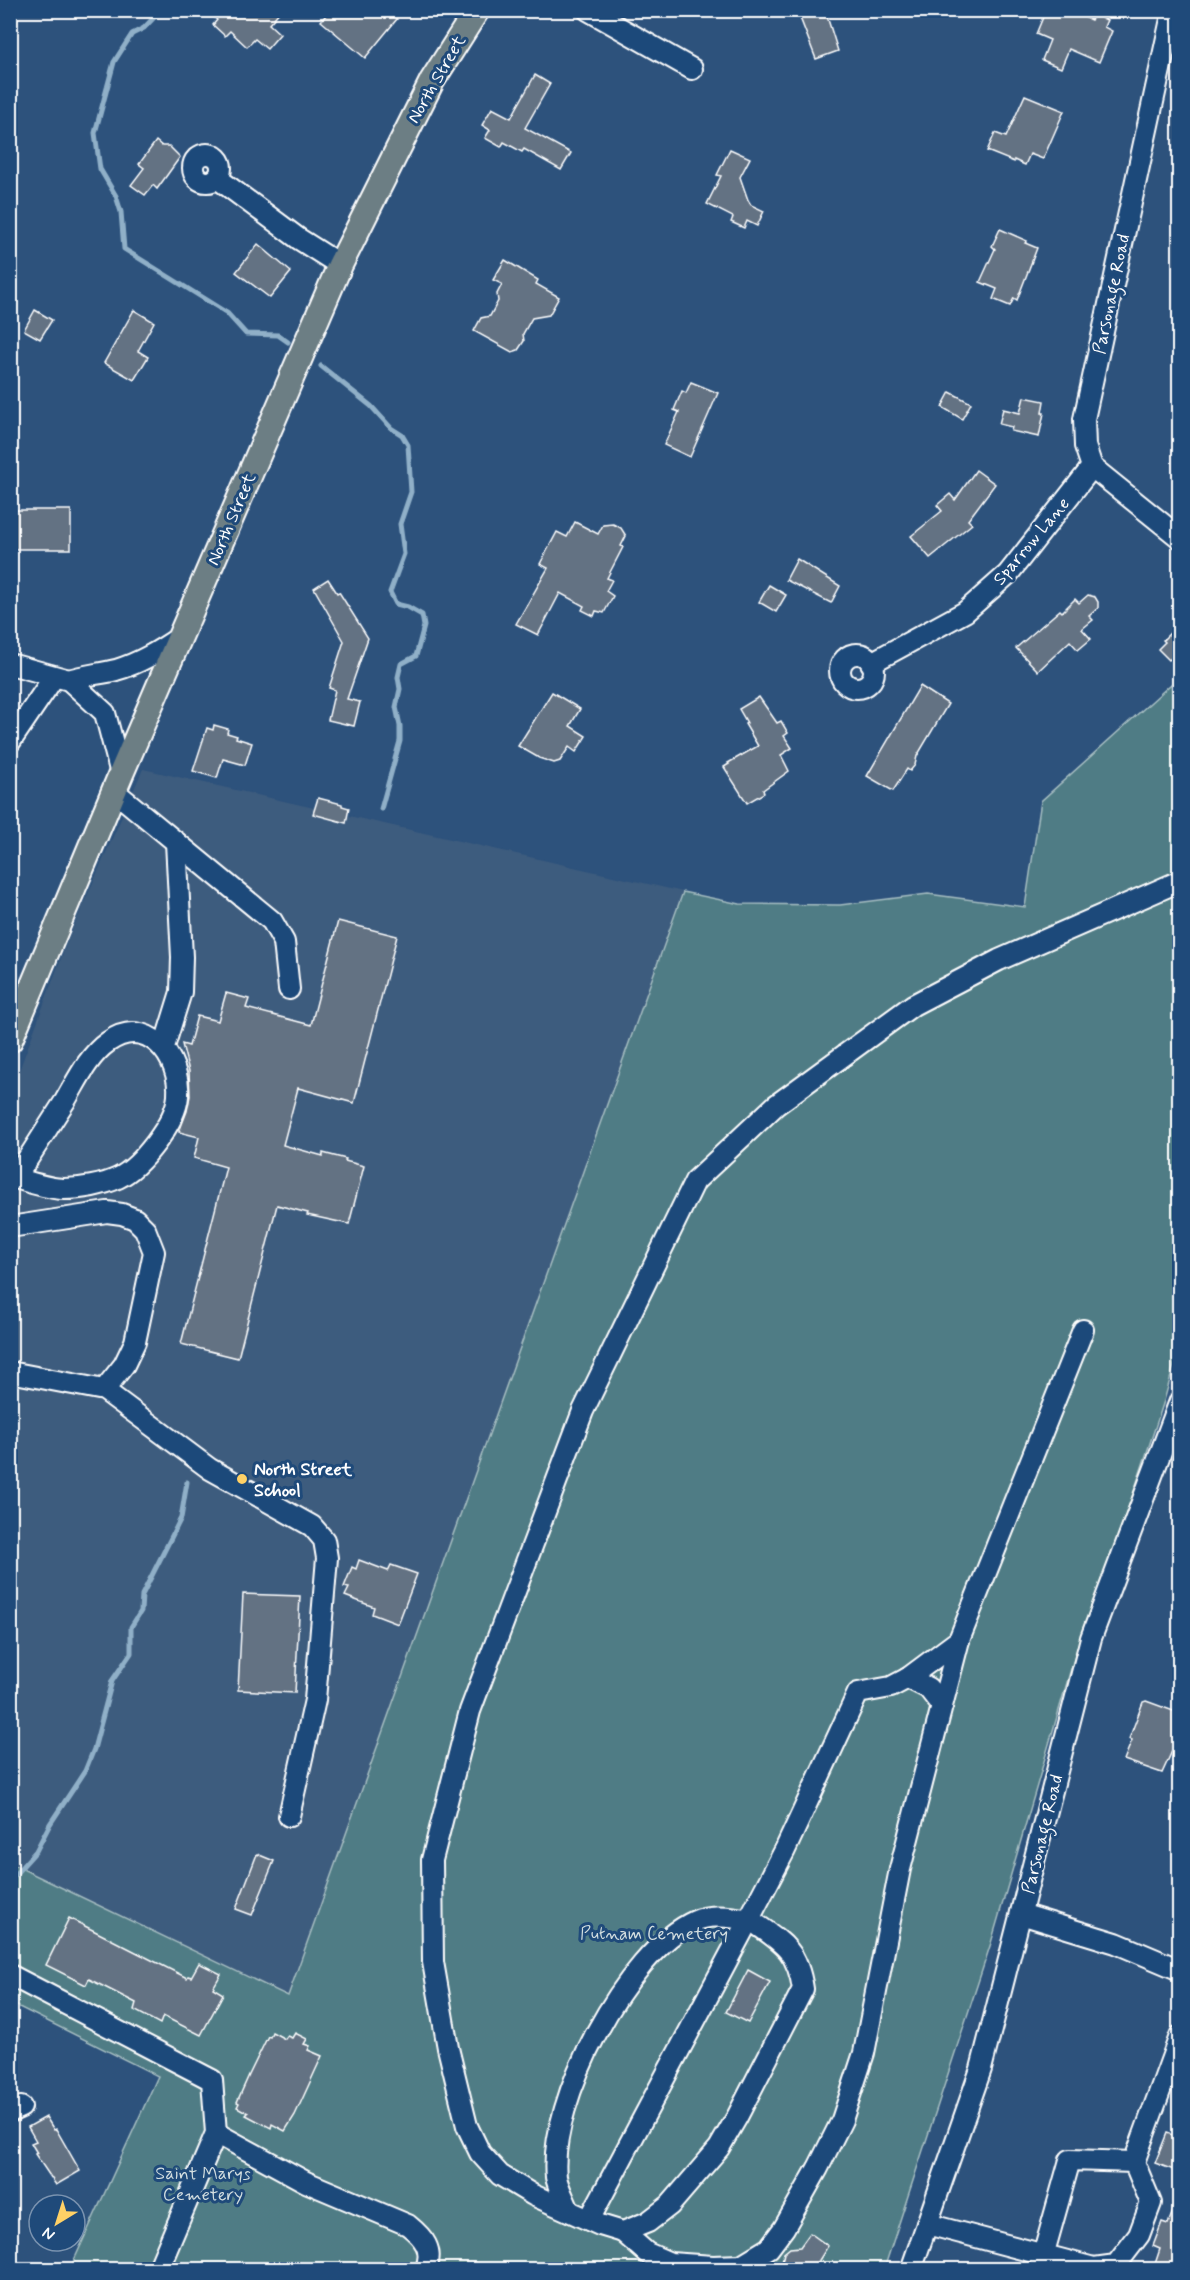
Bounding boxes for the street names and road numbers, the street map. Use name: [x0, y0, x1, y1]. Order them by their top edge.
street label: North Street: [402, 31, 472, 128]
street label: Parsonage Road: [1088, 232, 1138, 357]
street label: North Street: [202, 469, 262, 569]
street label: Sparrow Lane: [988, 493, 1076, 591]
street label: Parsonage Road: [1017, 1772, 1071, 1897]

